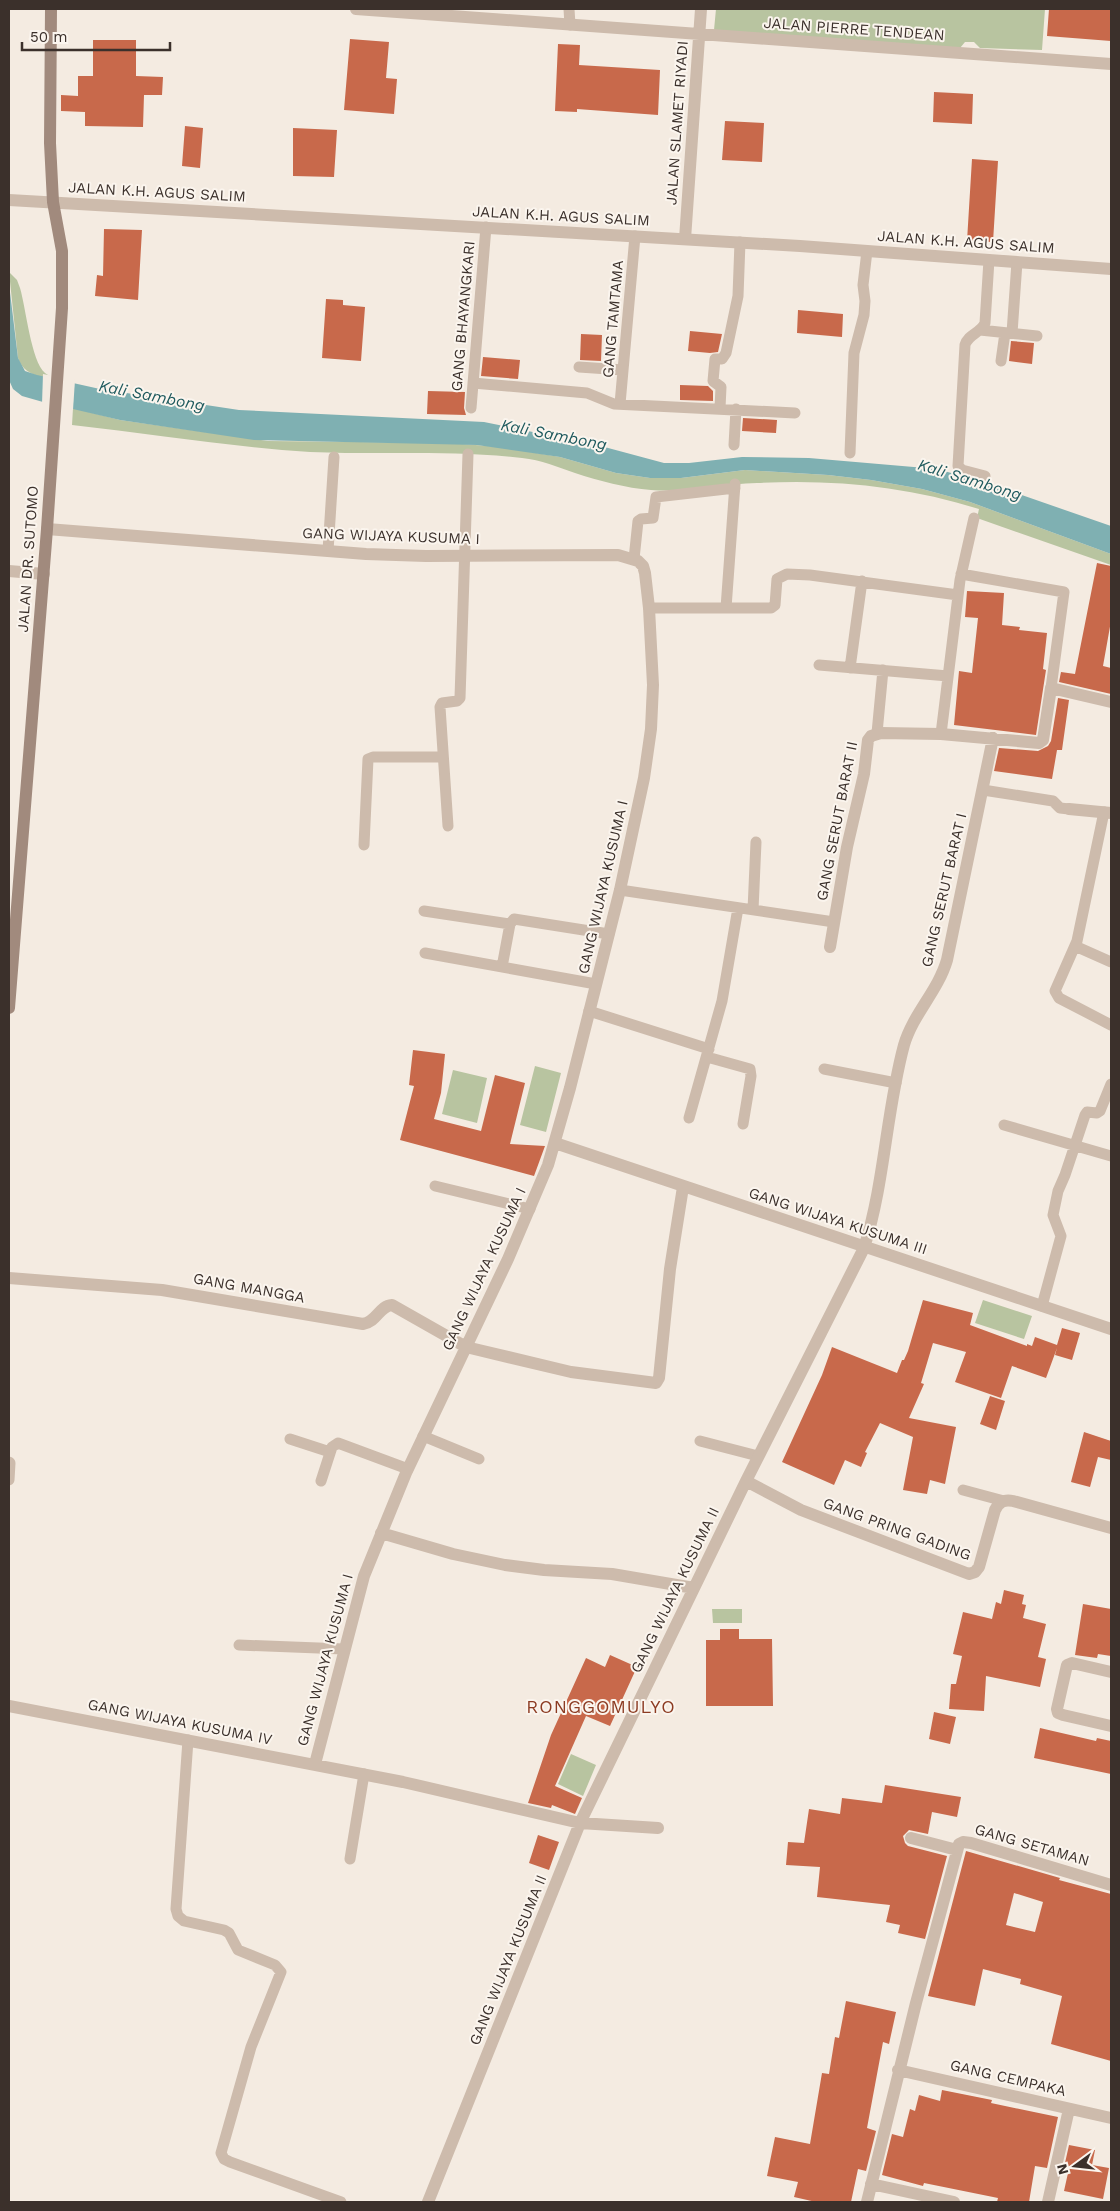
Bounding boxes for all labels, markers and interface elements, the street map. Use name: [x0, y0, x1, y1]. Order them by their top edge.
street label: JALAN PIERRE TENDEAN: [763, 14, 945, 44]
scale bar: [22, 20, 170, 52]
text: 50 m: [30, 28, 67, 46]
street label: JALAN SLAMET RIYADI: [662, 40, 692, 206]
street label: JALAN K.H. AGUS SALIM: [68, 178, 246, 206]
street label: JALAN K.H. AGUS SALIM: [472, 202, 650, 230]
street label: JALAN K.H. AGUS SALIM: [877, 227, 1055, 257]
street label: GANG BHAYANGKARI: [447, 240, 479, 392]
street label: GANG TAMTAMA: [599, 259, 627, 379]
water label: Kali Sambong: [97, 376, 207, 415]
water label: Kali Sambong: [499, 415, 609, 454]
water label: Kali Sambong: [916, 455, 1024, 504]
street label: JALAN DR. SUTOMO: [14, 485, 42, 633]
street label: GANG WIJAYA KUSUMA I: [302, 524, 480, 548]
street label: GANG SERUT BARAT II: [813, 740, 861, 902]
street label: GANG WIJAYA KUSUMA I: [574, 798, 632, 976]
street label: GANG SERUT BARAT I: [918, 811, 970, 969]
street label: GANG WIJAYA KUSUMA III: [746, 1184, 930, 1258]
street label: GANG WIJAYA KUSUMA I: [438, 1185, 530, 1353]
street label: GANG MANGGA: [192, 1269, 306, 1307]
street label: GANG PRING GADING: [821, 1494, 973, 1564]
street label: GANG WIJAYA KUSUMA II: [627, 1504, 723, 1676]
street label: GANG WIJAYA KUSUMA I: [293, 1572, 357, 1748]
street label: GANG WIJAYA KUSUMA IV: [86, 1695, 274, 1749]
district label: RONGGOMULYO: [526, 1696, 676, 1717]
street label: GANG SETAMAN: [973, 1820, 1091, 1870]
street label: GANG WIJAYA KUSUMA II: [466, 1872, 550, 2048]
street label: GANG CEMPAKA: [948, 2056, 1068, 2100]
north arrow: [1050, 2141, 1100, 2191]
text: N: [1053, 2162, 1072, 2176]

